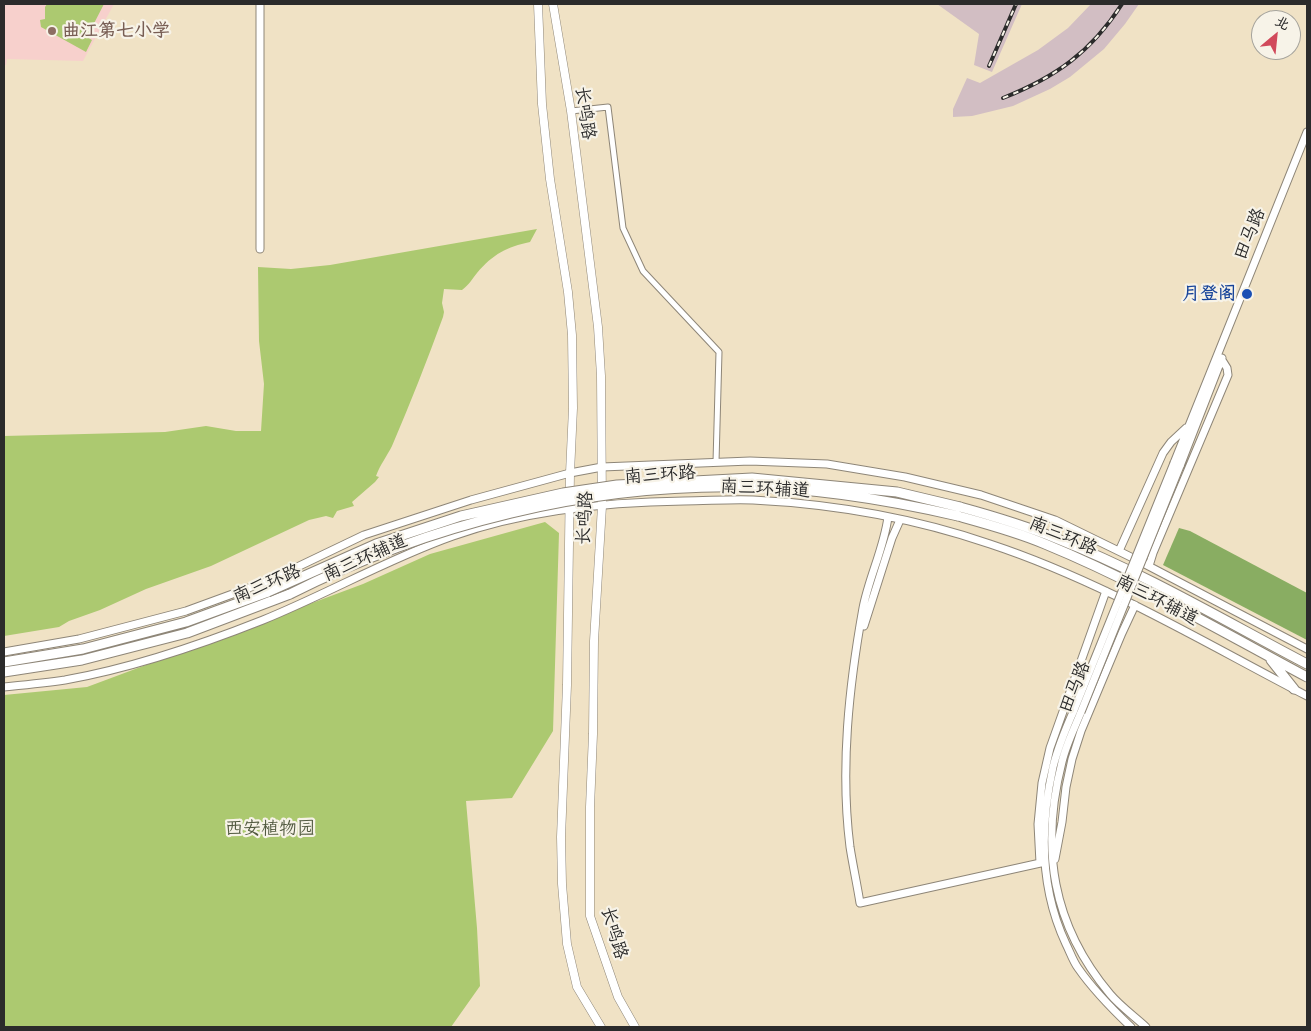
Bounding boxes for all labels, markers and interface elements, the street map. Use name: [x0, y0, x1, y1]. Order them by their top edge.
north arrow: [1251, 10, 1301, 60]
text: 北: [1272, 10, 1294, 35]
place label: 曲江第七小学: [62, 20, 170, 42]
marker: 曲江第七小学: [46, 25, 58, 37]
street label: 长鸣路: [571, 85, 599, 141]
street label: 田马路: [1230, 205, 1270, 263]
place label: 月登阁: [1182, 283, 1236, 305]
marker: 月登阁: [1240, 287, 1254, 301]
street label: 南三环路: [623, 462, 697, 488]
street label: 南三环辅道: [719, 476, 811, 502]
street label: 长鸣路: [573, 490, 597, 546]
street label: 南三环路: [1026, 512, 1100, 560]
street label: 南三环辅道: [319, 530, 411, 586]
street label: 南三环路: [230, 560, 304, 608]
street label: 南三环辅道: [1112, 570, 1202, 630]
street label: 田马路: [1055, 658, 1095, 716]
park label: 西安植物园: [225, 818, 315, 840]
street label: 长鸣路: [596, 904, 632, 962]

